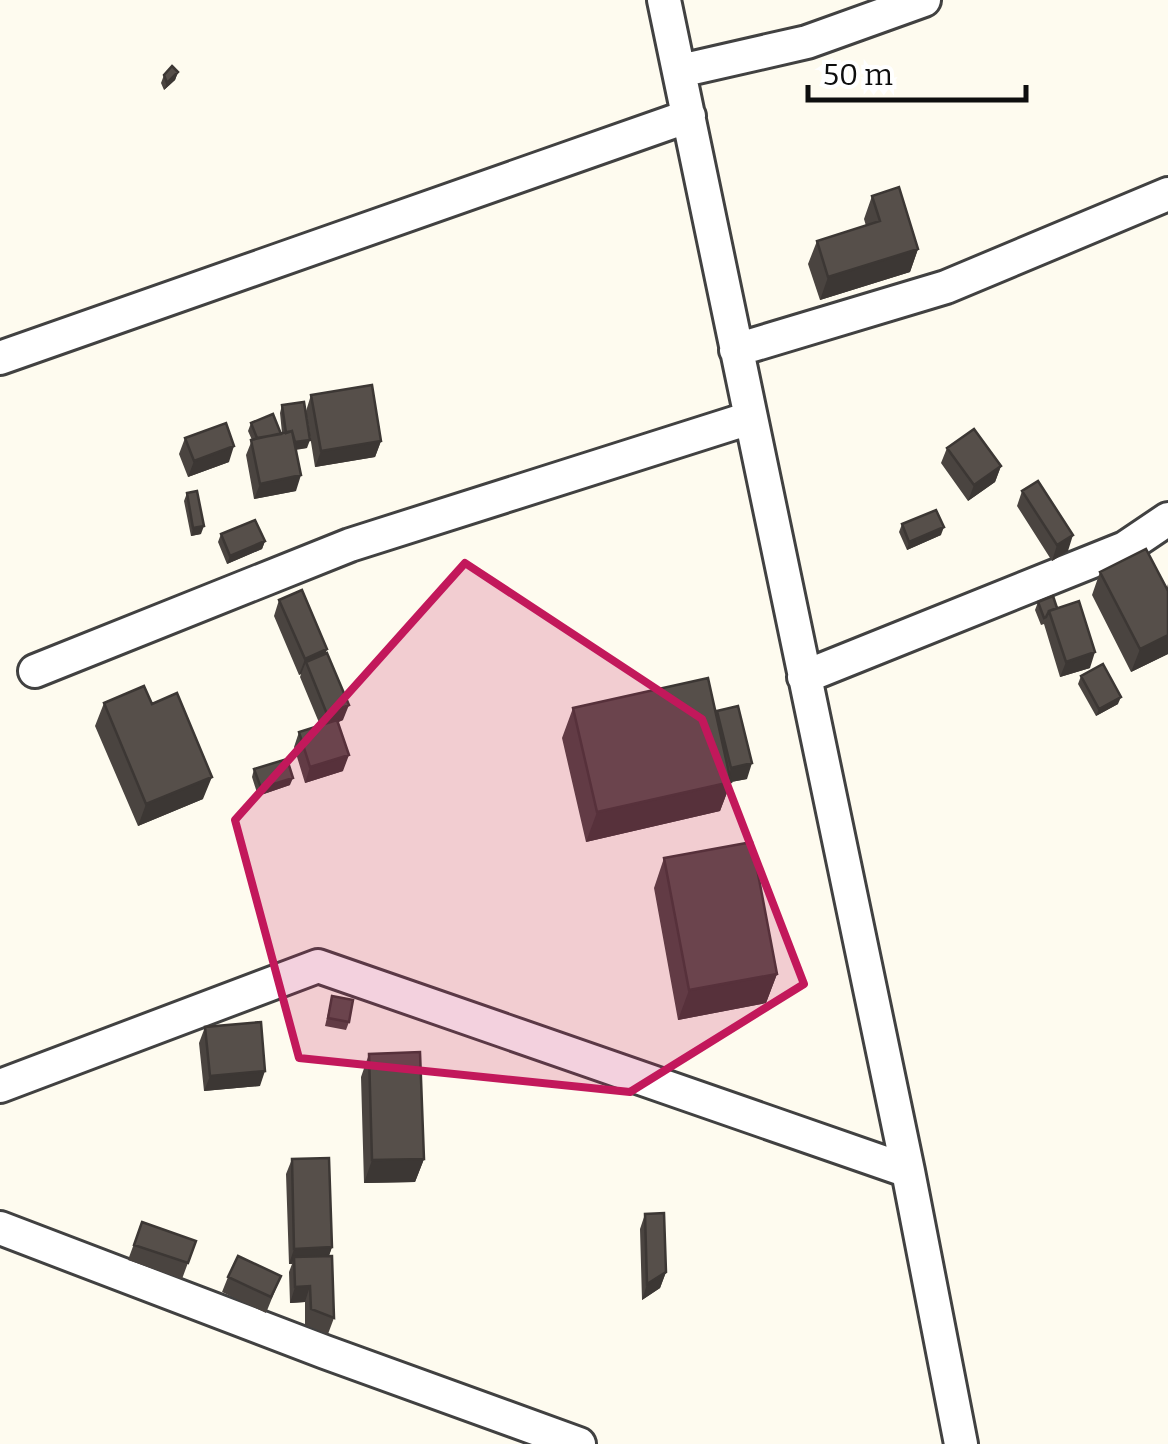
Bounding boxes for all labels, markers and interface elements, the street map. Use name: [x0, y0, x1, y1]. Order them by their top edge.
scale bar: [808, 40, 1026, 102]
text: 50 m: [823, 57, 893, 93]

